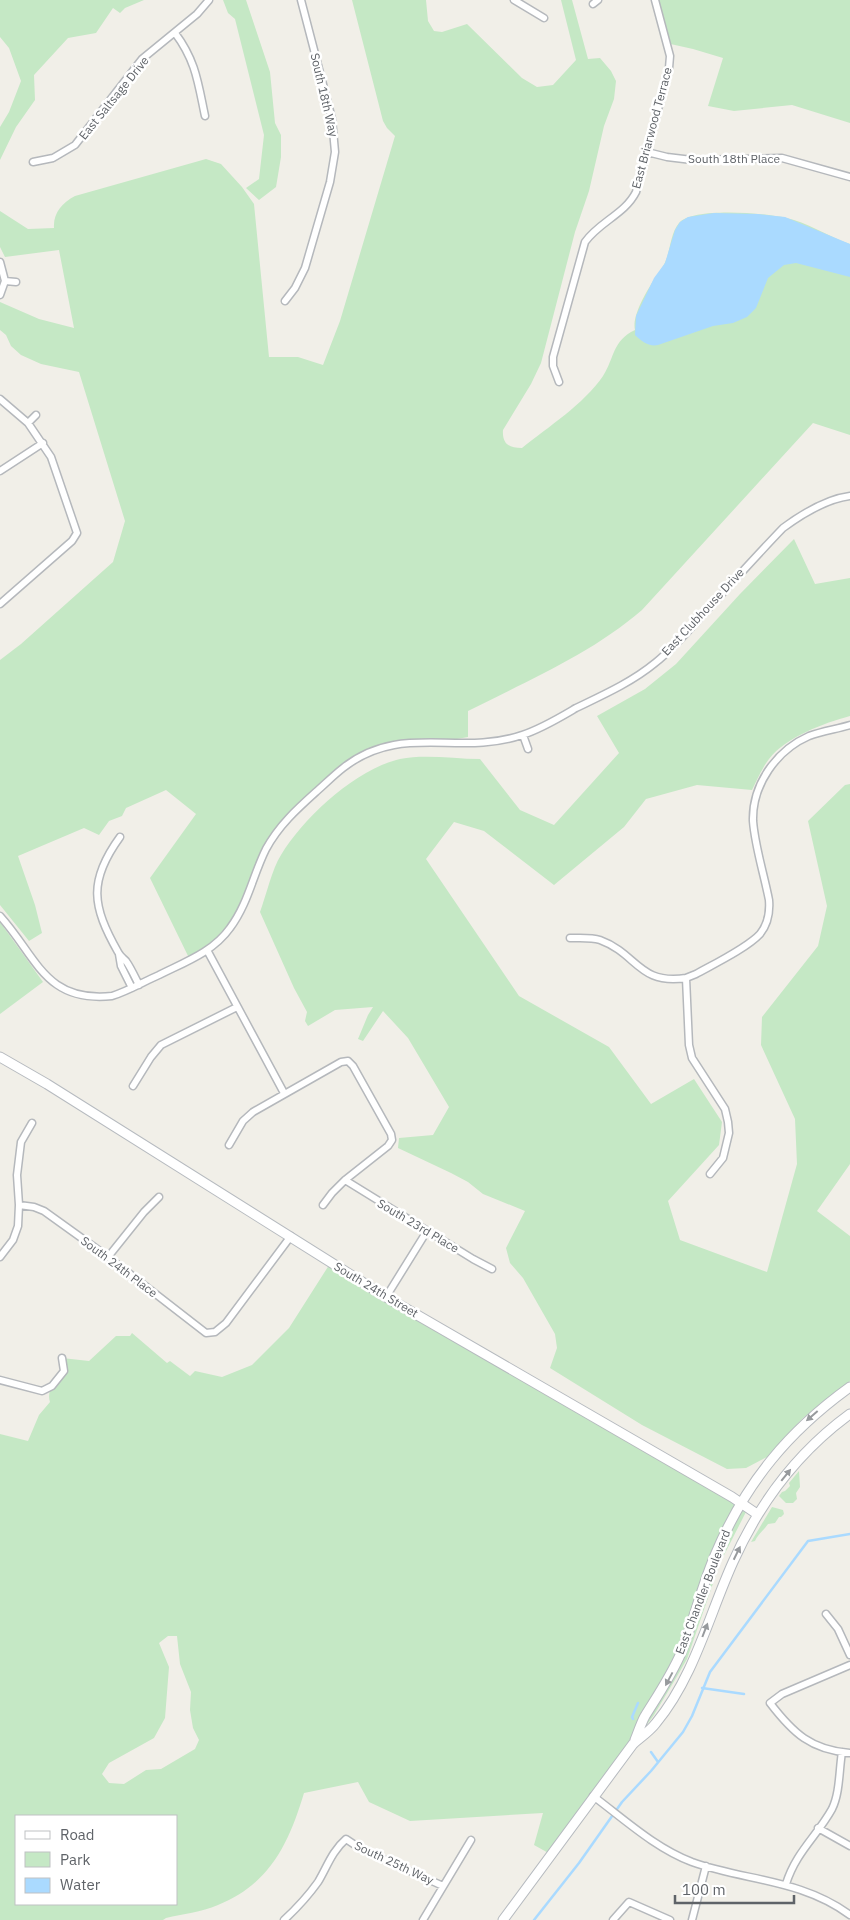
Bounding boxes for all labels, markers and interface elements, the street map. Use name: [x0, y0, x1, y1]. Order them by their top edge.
street label: South 18th Way: [308, 52, 341, 138]
street label: East Saltsage Drive: [75, 53, 152, 142]
street label: East Briarwood Terrace: [628, 65, 675, 190]
street label: South 18th Place: [688, 151, 780, 166]
street label: East Clubhouse Drive: [658, 564, 747, 659]
street label: South 23rd Place: [375, 1195, 462, 1256]
street label: South 24th Place: [78, 1233, 161, 1301]
street label: South 24th Street: [331, 1259, 421, 1321]
one-way arrow: [805, 1411, 818, 1422]
one-way arrow: [781, 1469, 792, 1482]
street label: East Chandler Boulevard: [672, 1527, 733, 1656]
one-way arrow: [733, 1546, 741, 1560]
one-way arrow: [701, 1622, 709, 1637]
one-way arrow: [665, 1671, 673, 1686]
legend: [15, 1815, 178, 1905]
text: Road: [60, 1825, 95, 1844]
street label: South 25th Way: [352, 1838, 436, 1887]
text: Park: [60, 1850, 90, 1869]
scale bar: [675, 1872, 794, 1904]
text: Water: [60, 1875, 101, 1894]
text: 100 m: [682, 1880, 726, 1899]

